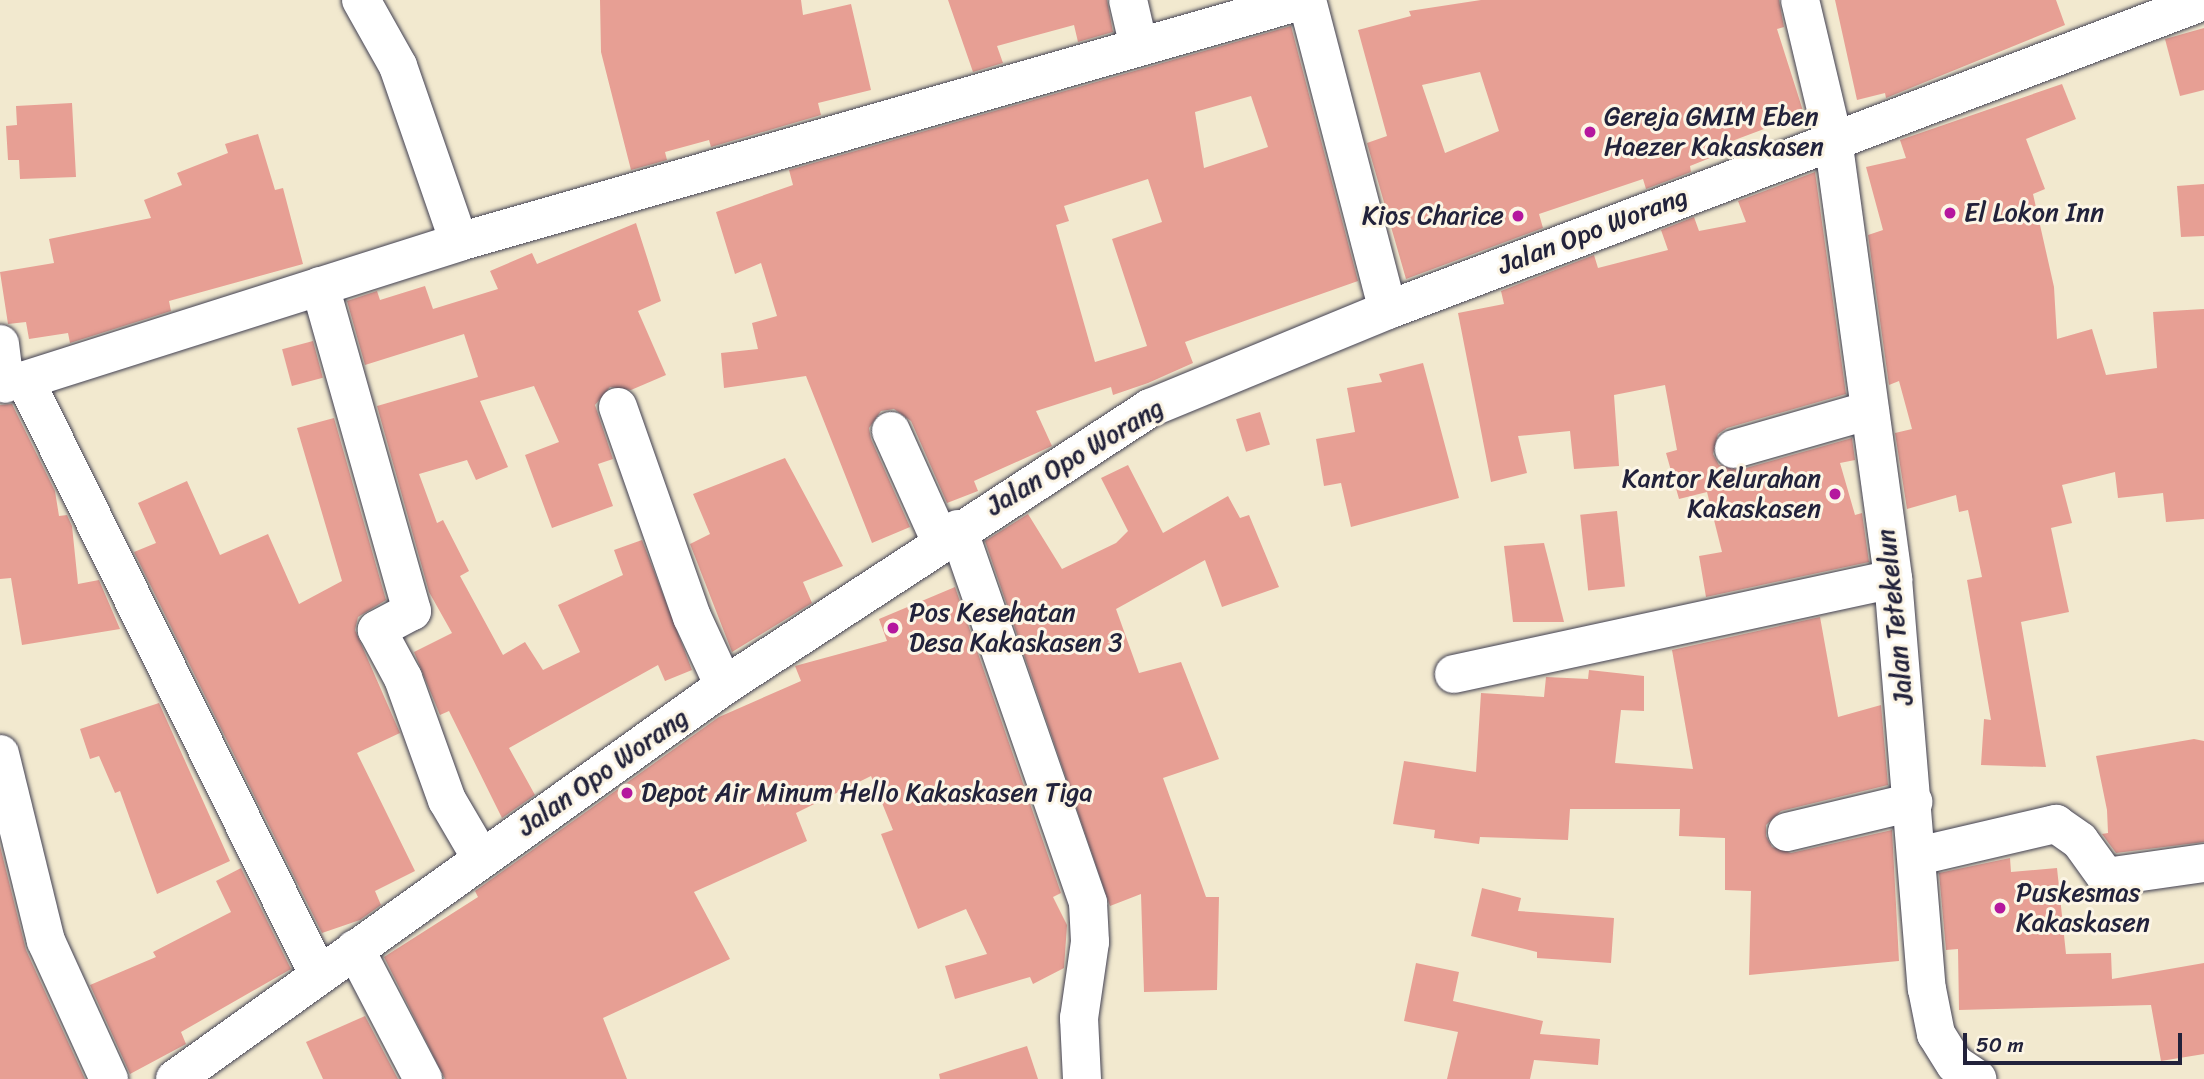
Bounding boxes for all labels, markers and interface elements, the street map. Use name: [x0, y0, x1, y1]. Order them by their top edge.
place label: Gereja GMIM Eben Haezer Kakaskasen: [1604, 101, 1825, 162]
marker: Gereja GMIM Eben Haezer Kakaskasen: [1582, 124, 1598, 140]
street label: Jalan Opo Worang: [1494, 180, 1692, 282]
place label: El Lokon Inn: [1964, 197, 2104, 229]
place label: Kios Charice: [1363, 200, 1504, 232]
marker: El Lokon Inn: [1942, 205, 1958, 221]
marker: Kios Charice: [1510, 208, 1526, 224]
street label: Jalan Opo Worang: [981, 392, 1169, 522]
place label: Kantor Kelurahan Kakaskasen: [1621, 463, 1821, 524]
marker: Kantor Kelurahan Kakaskasen: [1827, 486, 1843, 502]
street label: Jalan Tetekelun: [1870, 527, 1920, 707]
place label: Pos Kesehatan Desa Kakaskasen 3: [909, 597, 1125, 658]
marker: Pos Kesehatan Desa Kakaskasen 3: [883, 618, 903, 638]
street label: Jalan Opo Worang: [512, 702, 694, 842]
place label: Depot Air Minum Hello Kakaskasen Tiga: [641, 777, 1095, 809]
marker: Depot Air Minum Hello Kakaskasen Tiga: [619, 785, 635, 801]
place label: Puskesmas Kakaskasen: [2016, 877, 2150, 938]
marker: Puskesmas Kakaskasen: [1990, 898, 2010, 918]
scale bar: [1966, 1020, 2185, 1064]
text: 50 m: [1976, 1026, 2024, 1064]

